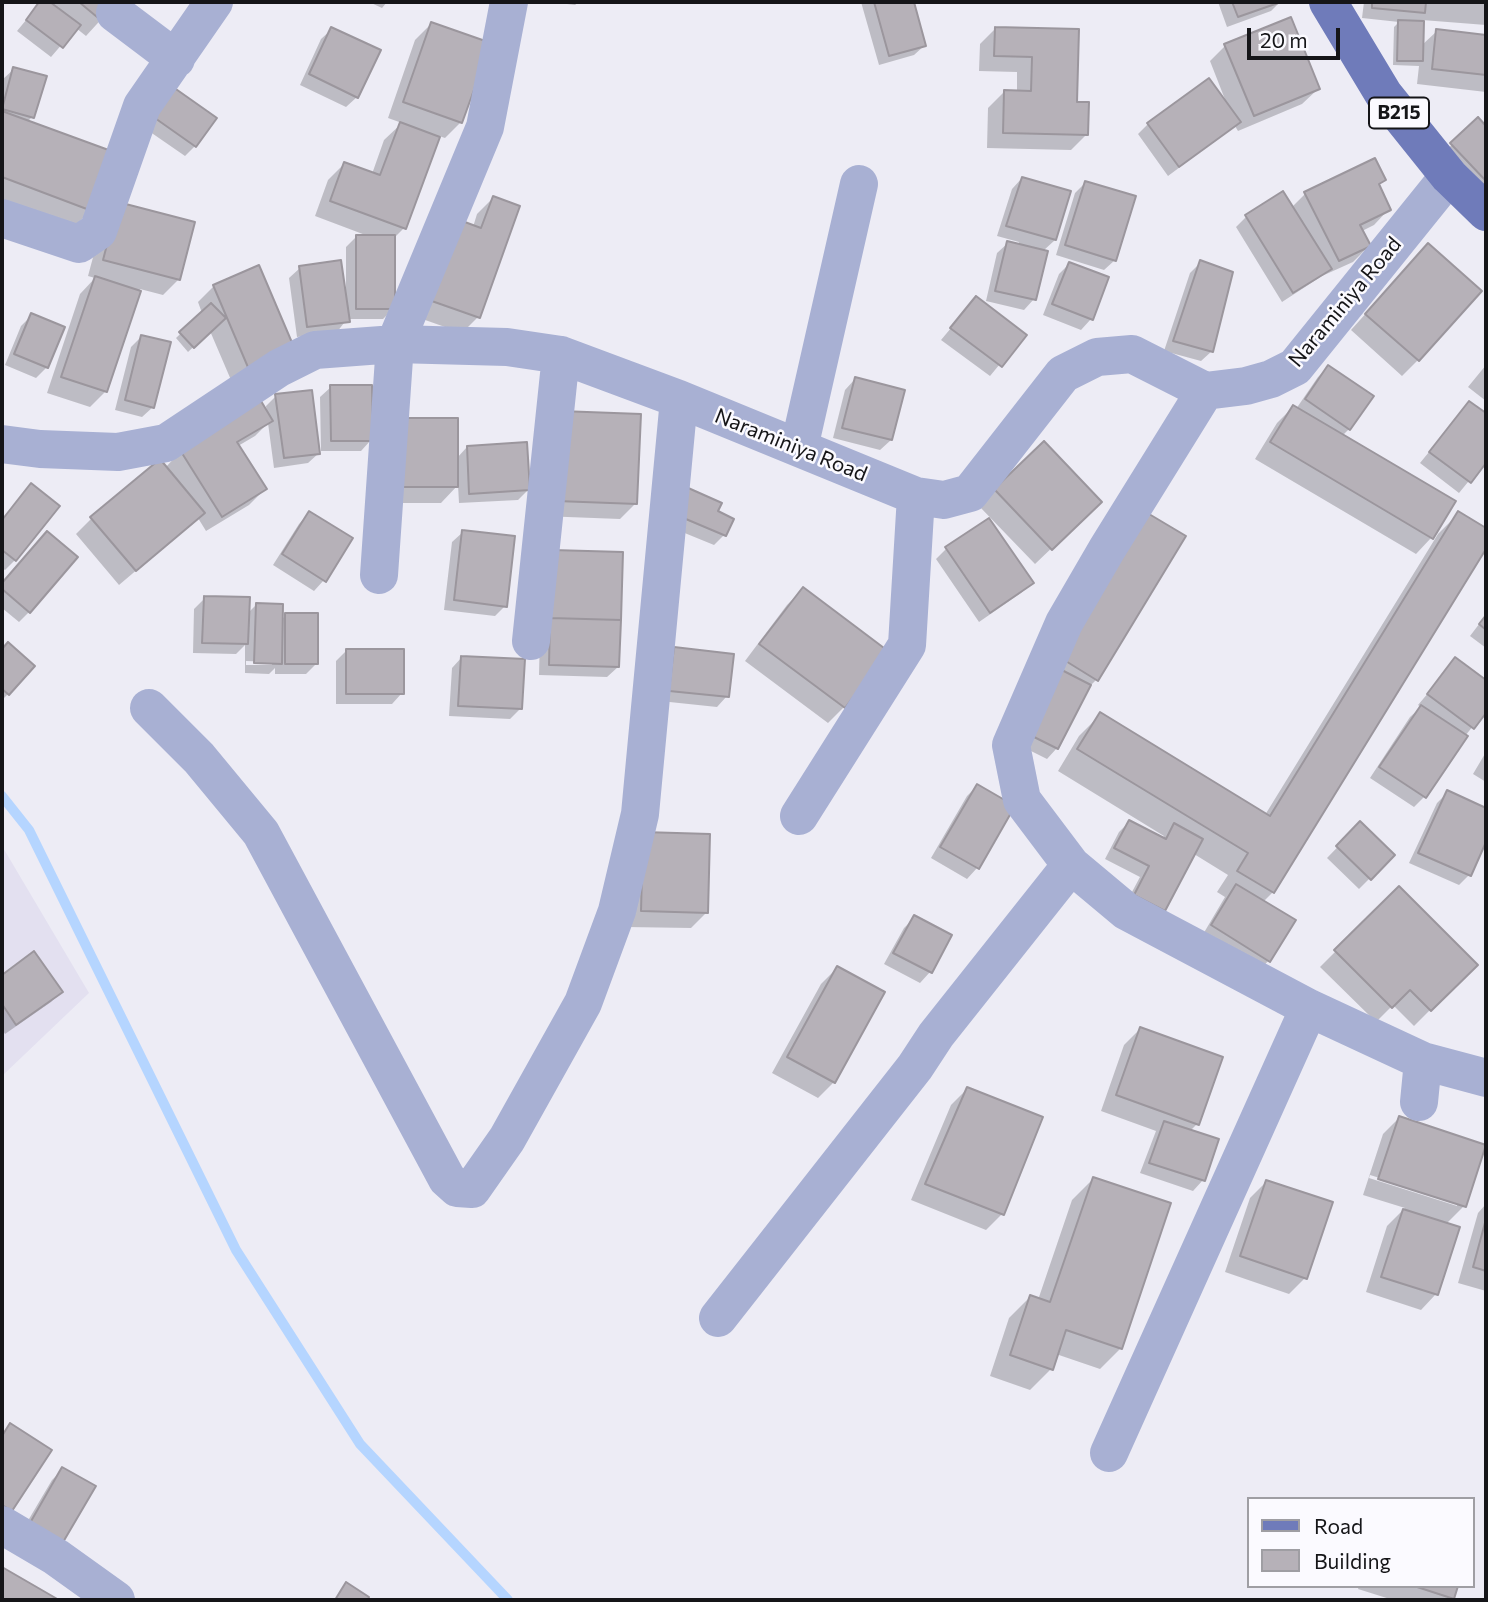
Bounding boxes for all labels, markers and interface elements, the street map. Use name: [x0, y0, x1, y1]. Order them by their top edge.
scale bar: [1250, 14, 1343, 58]
text: 20 m: [1260, 27, 1308, 52]
road number: B215: [1369, 97, 1429, 128]
street label: Naraminiya Road: [1283, 232, 1407, 372]
street label: Naraminiya Road: [711, 403, 871, 487]
legend: [1246, 1497, 1474, 1588]
text: Road: [1314, 1513, 1363, 1538]
text: Building: [1314, 1548, 1391, 1573]

